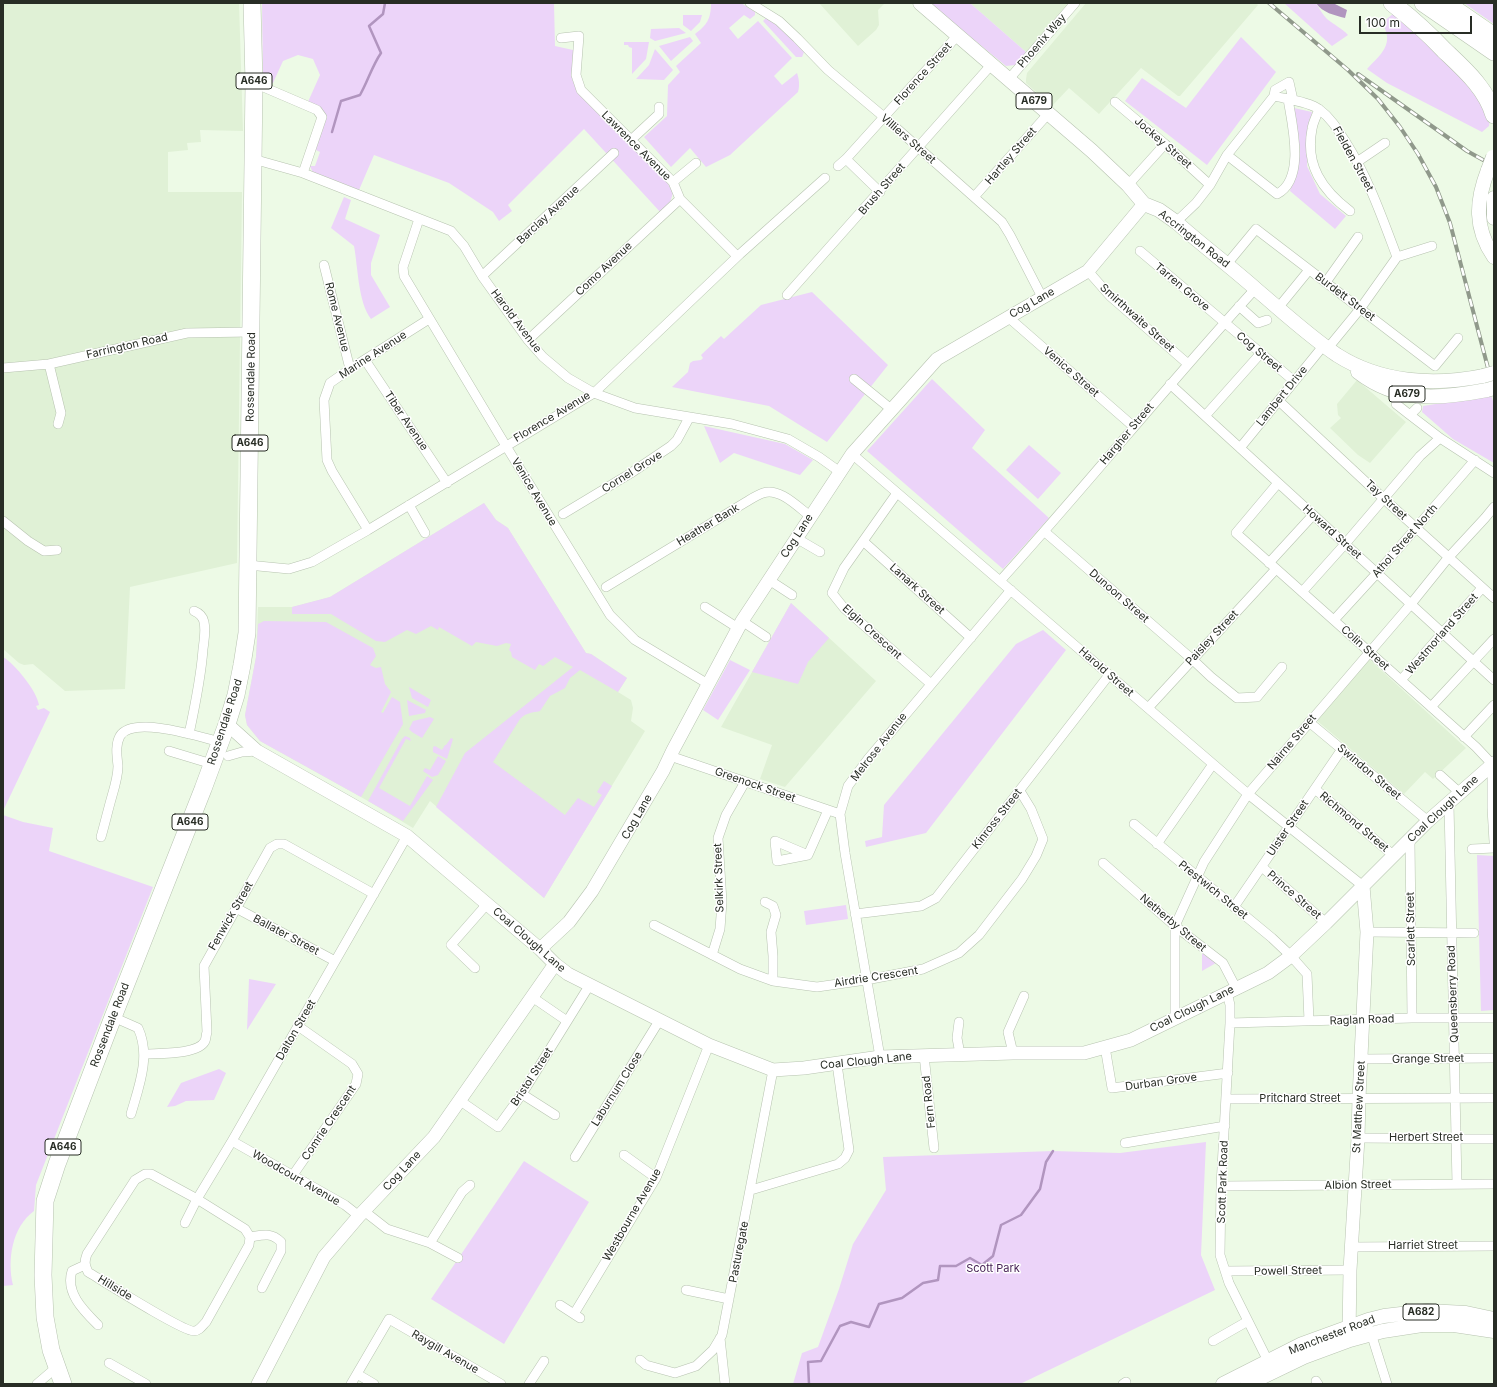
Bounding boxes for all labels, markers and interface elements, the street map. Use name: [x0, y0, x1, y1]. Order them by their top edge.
scale bar: [1361, 8, 1474, 34]
street label: Phoenix Way: [1015, 11, 1069, 71]
text: 100 m: [1366, 15, 1400, 30]
street label: Florence Street: [892, 40, 954, 108]
road number: A646: [236, 73, 272, 89]
road number: A679: [1016, 93, 1052, 109]
street label: Lawrence Avenue: [599, 109, 673, 183]
street label: Villiers Street: [878, 111, 938, 167]
street label: Jockey Street: [1132, 115, 1194, 171]
street label: Fielden Street: [1330, 124, 1376, 194]
street label: Hartley Street: [983, 125, 1039, 187]
street label: Brush Street: [856, 160, 908, 218]
street label: Barclay Avenue: [514, 183, 582, 247]
street label: Accrington Road: [1156, 207, 1232, 271]
street label: Como Avenue: [573, 239, 635, 299]
street label: Tarren Grove: [1152, 260, 1212, 314]
street label: Burdett Street: [1312, 270, 1378, 324]
street label: Rome Avenue: [322, 281, 352, 353]
street label: Smirthwaite Street: [1097, 281, 1177, 355]
street label: Cog Lane: [1007, 285, 1057, 321]
street label: Harold Avenue: [488, 287, 544, 355]
street label: Marine Avenue: [337, 328, 409, 382]
street label: Cog Street: [1233, 329, 1285, 375]
street label: Farrington Road: [85, 330, 169, 362]
street label: Rossendale Road: [244, 332, 258, 422]
street label: Venice Street: [1040, 344, 1102, 400]
street label: Lambert Drive: [1254, 363, 1310, 429]
road number: A679: [1389, 386, 1425, 402]
street label: Tiber Avenue: [381, 389, 431, 453]
street label: Florence Avenue: [511, 389, 593, 445]
street label: Hargher Street: [1097, 401, 1157, 467]
road number: A646: [232, 435, 268, 451]
street label: Cornel Grove: [599, 448, 665, 496]
street label: Venice Avenue: [509, 456, 559, 528]
street label: Tay Street: [1362, 477, 1410, 523]
street label: Heather Bank: [674, 501, 742, 549]
street label: Athol Street North: [1369, 501, 1441, 581]
street label: Howard Street: [1300, 502, 1364, 562]
street label: Cog Lane: [778, 512, 816, 560]
street label: Lanark Street: [887, 561, 947, 617]
street label: Dunoon Street: [1086, 566, 1152, 626]
street label: Westmorland Street: [1403, 591, 1481, 677]
street label: Elgin Crescent: [840, 602, 904, 662]
street label: Paisley Street: [1183, 608, 1241, 668]
street label: Colin Street: [1338, 623, 1392, 673]
street label: Harold Street: [1076, 645, 1136, 699]
street label: Rossendale Road: [205, 677, 245, 767]
street label: Melrose Avenue: [848, 710, 910, 784]
street label: Nairne Street: [1265, 712, 1319, 772]
street label: Swindon Street: [1334, 741, 1404, 803]
street label: Greenock Street: [713, 765, 797, 805]
street label: Coal Clough Lane: [1405, 773, 1481, 845]
street label: Kinross Street: [969, 786, 1025, 852]
street label: Richmond Street: [1317, 789, 1391, 855]
street label: Cog Lane: [619, 792, 655, 842]
street label: Ulster Street: [1264, 797, 1312, 859]
road number: A646: [172, 814, 208, 830]
street label: Selkirk Street: [711, 843, 727, 913]
street label: Prestwich Street: [1176, 858, 1250, 922]
street label: Prince Street: [1264, 868, 1324, 922]
street label: Fenwick Street: [206, 879, 256, 953]
street label: Netherby Street: [1137, 891, 1209, 955]
street label: Scarlett Street: [1404, 892, 1418, 966]
street label: Coal Clough Lane: [490, 905, 568, 975]
street label: Ballater Street: [251, 912, 321, 958]
street label: Queensberry Road: [1445, 945, 1461, 1043]
street label: Airdrie Crescent: [833, 964, 919, 990]
street label: Rossendale Road: [88, 981, 132, 1069]
street label: Coal Clough Lane: [1148, 983, 1236, 1035]
street label: Dalton Street: [273, 997, 319, 1063]
street label: Raglan Road: [1329, 1012, 1395, 1028]
street label: Bristol Street: [508, 1045, 556, 1109]
street label: Laburnum Close: [589, 1049, 645, 1129]
street label: Coal Clough Lane: [819, 1050, 913, 1072]
street label: Grange Street: [1392, 1052, 1464, 1066]
street label: St Matthew Street: [1350, 1060, 1368, 1154]
street label: Durban Grove: [1124, 1070, 1198, 1094]
street label: Fern Road: [920, 1075, 938, 1129]
street label: Comrie Crescent: [299, 1083, 359, 1163]
street label: Pritchard Street: [1259, 1092, 1341, 1106]
street label: Herbert Street: [1389, 1131, 1463, 1145]
road number: A646: [45, 1139, 81, 1155]
street label: Scott Park Road: [1215, 1140, 1231, 1224]
street label: Woodcourt Avenue: [250, 1147, 342, 1209]
street label: Cog Lane: [380, 1148, 424, 1194]
street label: Westbourne Avenue: [600, 1166, 664, 1264]
street label: Albion Street: [1324, 1178, 1392, 1192]
street label: Pasturegate: [727, 1220, 751, 1284]
street label: Harriet Street: [1388, 1239, 1458, 1253]
park label: Scott Park: [966, 1262, 1020, 1276]
street label: Powell Street: [1254, 1264, 1322, 1278]
street label: Hillside: [95, 1273, 135, 1303]
road number: A682: [1403, 1304, 1439, 1320]
street label: Manchester Road: [1287, 1312, 1377, 1358]
street label: Raygill Avenue: [409, 1327, 481, 1377]

